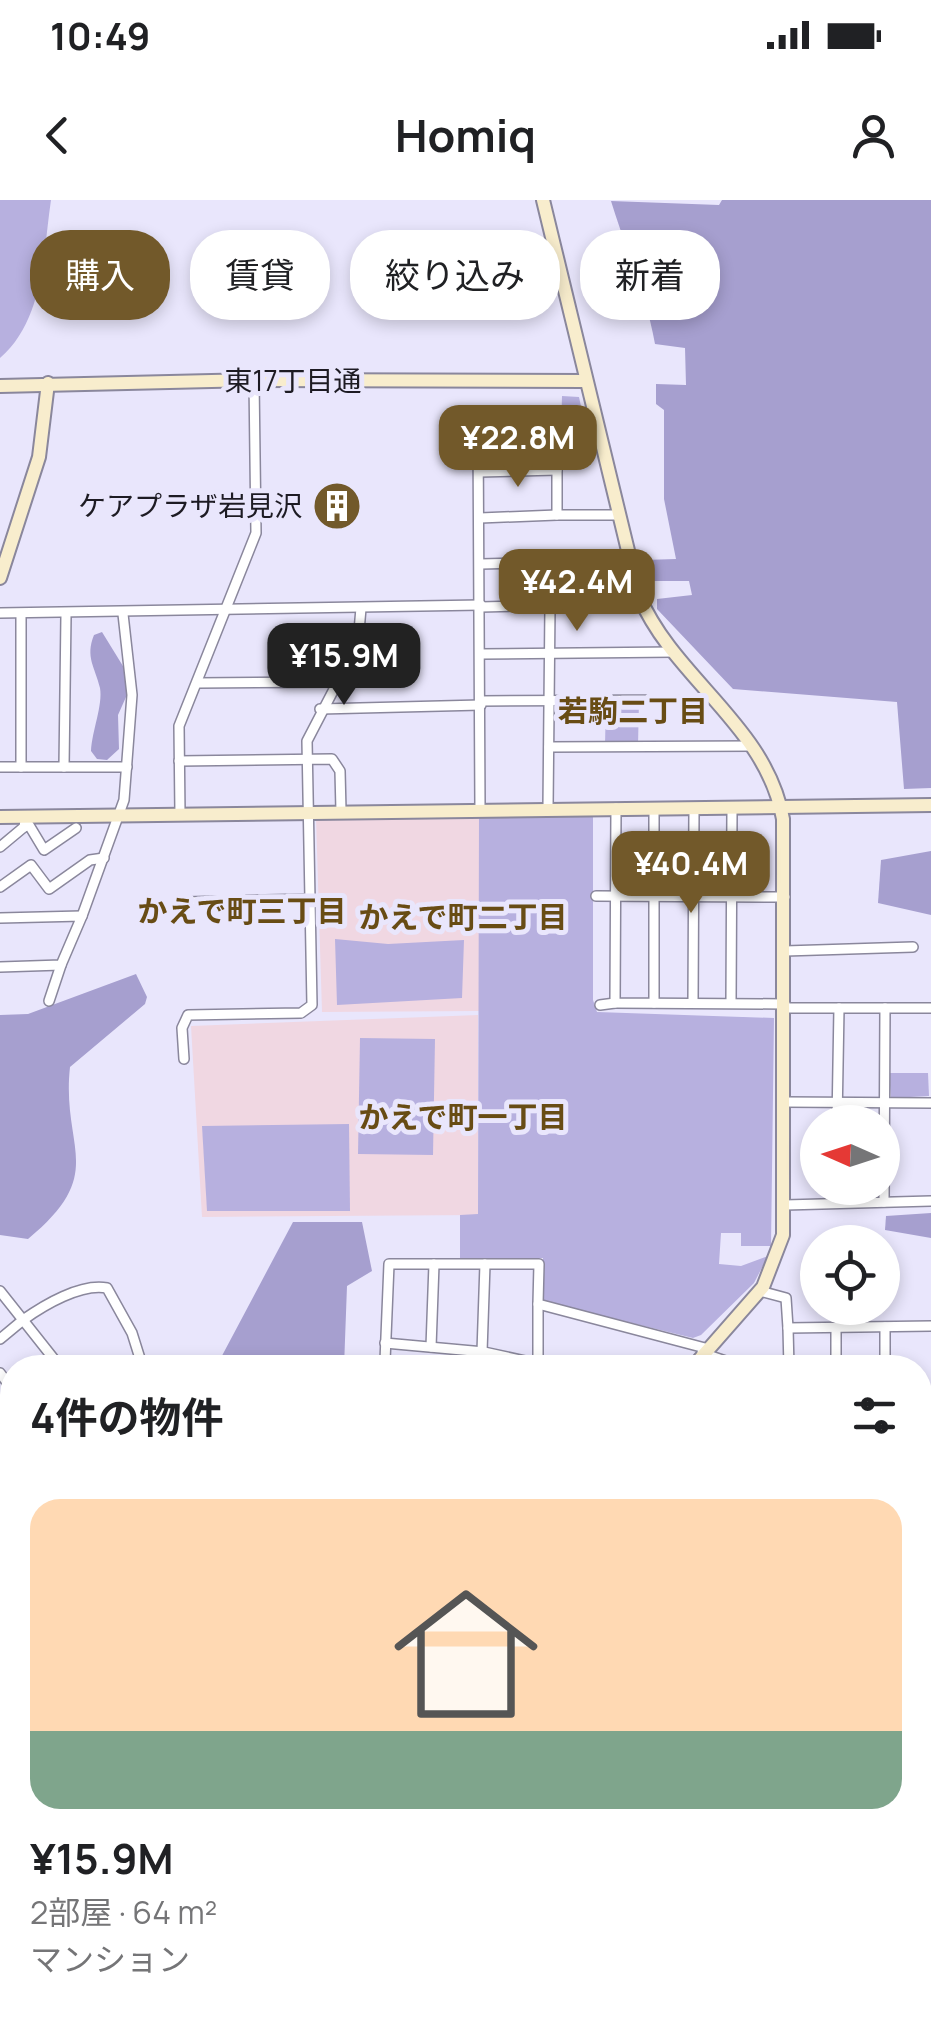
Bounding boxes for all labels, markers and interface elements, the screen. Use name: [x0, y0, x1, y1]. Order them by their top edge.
text: 10:49: [50, 9, 150, 61]
text: Homiq: [395, 104, 536, 166]
icon: back: [30, 108, 85, 163]
icon: person: [846, 108, 901, 163]
chip: 購入: [30, 230, 170, 320]
chip: 賃貸: [190, 230, 330, 320]
chip: 絞り込み: [350, 230, 560, 320]
chip: 新着: [580, 230, 720, 320]
street label: 東17丁目通: [225, 361, 361, 399]
pin: ¥22.8M: [437, 405, 599, 490]
text: ¥22.8M: [461, 415, 575, 459]
building icon: ケアプラザ岩見沢: [311, 480, 363, 532]
place label: ケアプラザ岩見沢: [78, 486, 302, 524]
pin: ¥42.4M: [496, 549, 658, 634]
text: ¥42.4M: [521, 559, 633, 603]
pin: ¥15.9M: [263, 623, 425, 708]
text: ¥15.9M: [289, 633, 399, 677]
district label: 若駒二丁目: [558, 690, 708, 731]
pin: ¥40.4M: [610, 831, 772, 916]
text: ¥40.4M: [634, 841, 748, 885]
district label: かえで町三丁目: [137, 890, 347, 931]
district label: かえで町二丁目: [358, 896, 568, 937]
district label: かえで町一丁目: [358, 1096, 568, 1137]
north arrow: [800, 1105, 900, 1205]
map controls: [800, 1105, 900, 1325]
button: locate: [800, 1225, 900, 1325]
text: 4件の物件: [30, 1388, 224, 1446]
icon: filters: [847, 1388, 902, 1443]
icon: home: [376, 1564, 556, 1744]
text: ¥15.9M: [30, 1829, 173, 1887]
text: 2部屋 · 64 m²: [30, 1890, 217, 1934]
text: マンション: [30, 1937, 190, 1981]

